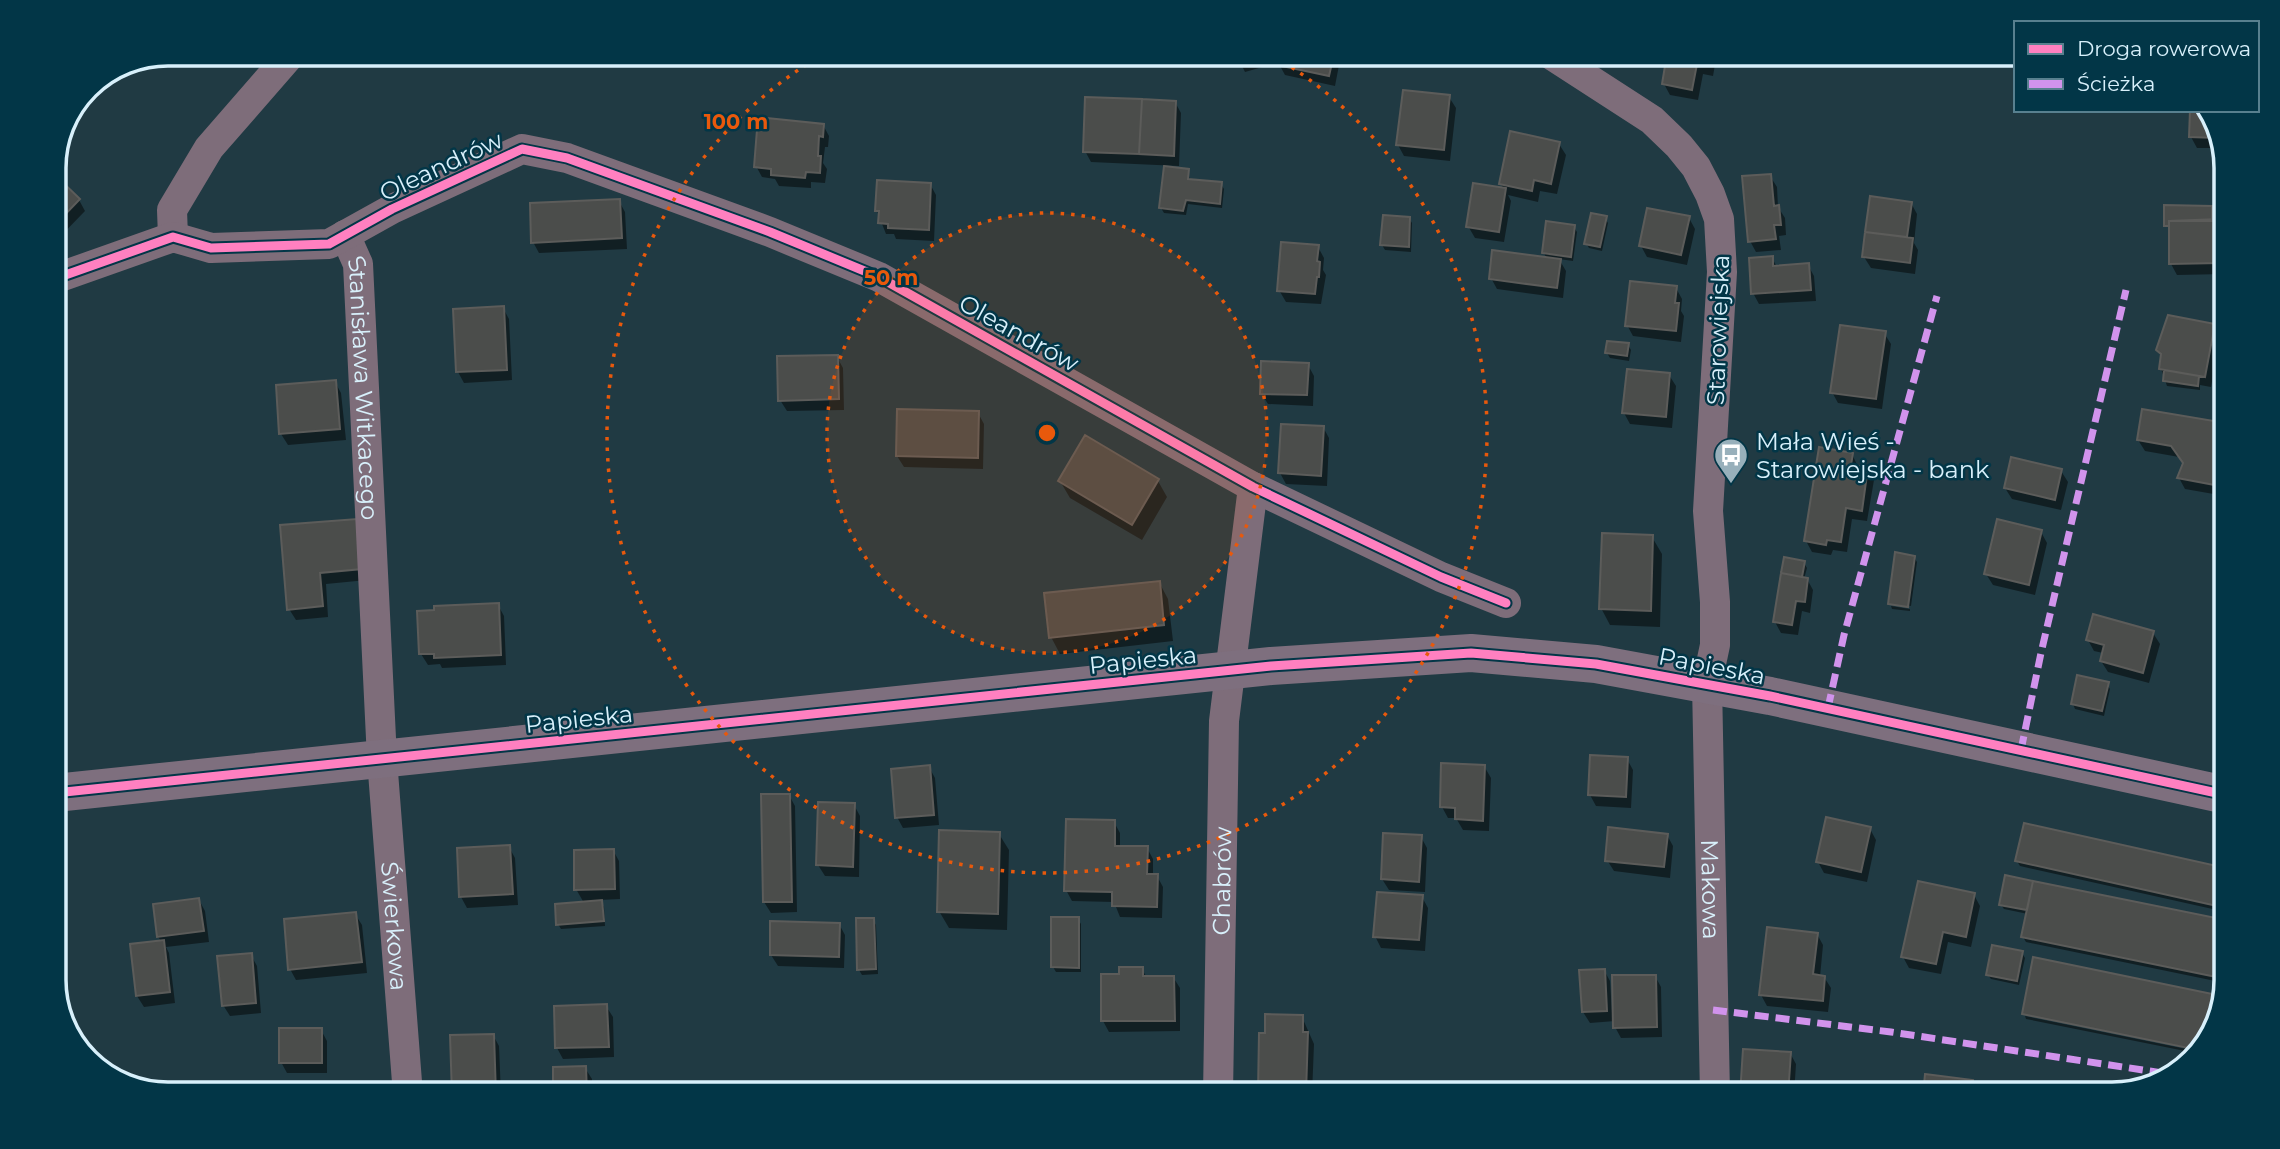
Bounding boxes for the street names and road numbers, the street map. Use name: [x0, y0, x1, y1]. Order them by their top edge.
street label: Oleandrów: [375, 125, 507, 207]
street label: Stanisława Witkacego: [342, 251, 385, 521]
street label: Starowiejska: [1701, 254, 1735, 406]
street label: Oleandrów: [954, 288, 1084, 378]
street label: Papieska: [1088, 640, 1198, 680]
street label: Papieska: [1656, 641, 1768, 691]
street label: Papieska: [524, 699, 634, 739]
street label: Chabrów: [1206, 826, 1237, 936]
street label: Makowa: [1696, 839, 1726, 940]
street label: Świerkowa: [375, 860, 414, 992]

